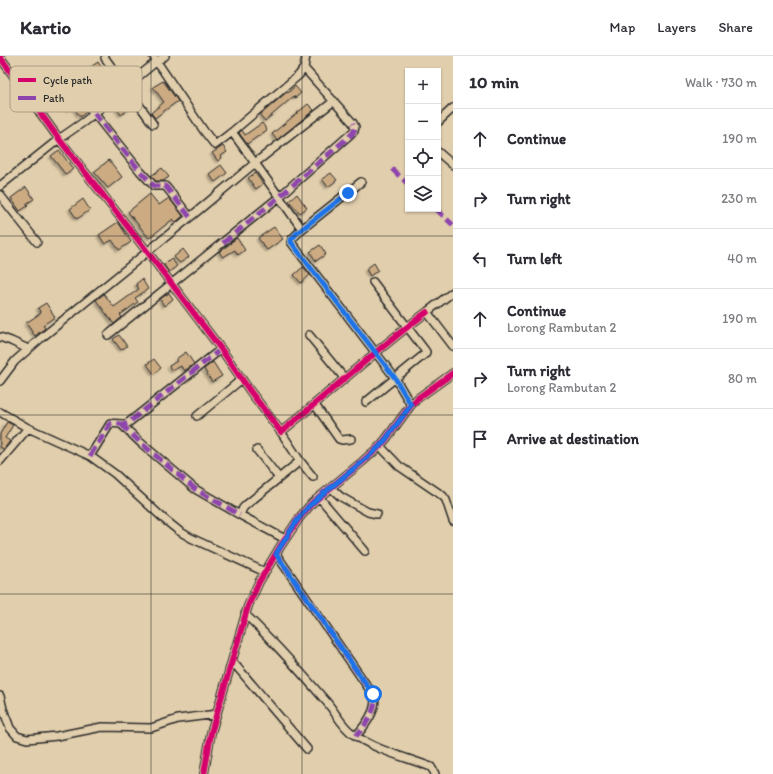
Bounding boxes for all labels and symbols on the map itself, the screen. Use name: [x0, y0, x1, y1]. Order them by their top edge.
legend: [10, 66, 142, 112]
text: Cycle path: [43, 74, 92, 87]
text: Path: [43, 92, 65, 105]
route end: [339, 184, 357, 202]
route start: [364, 685, 382, 703]

